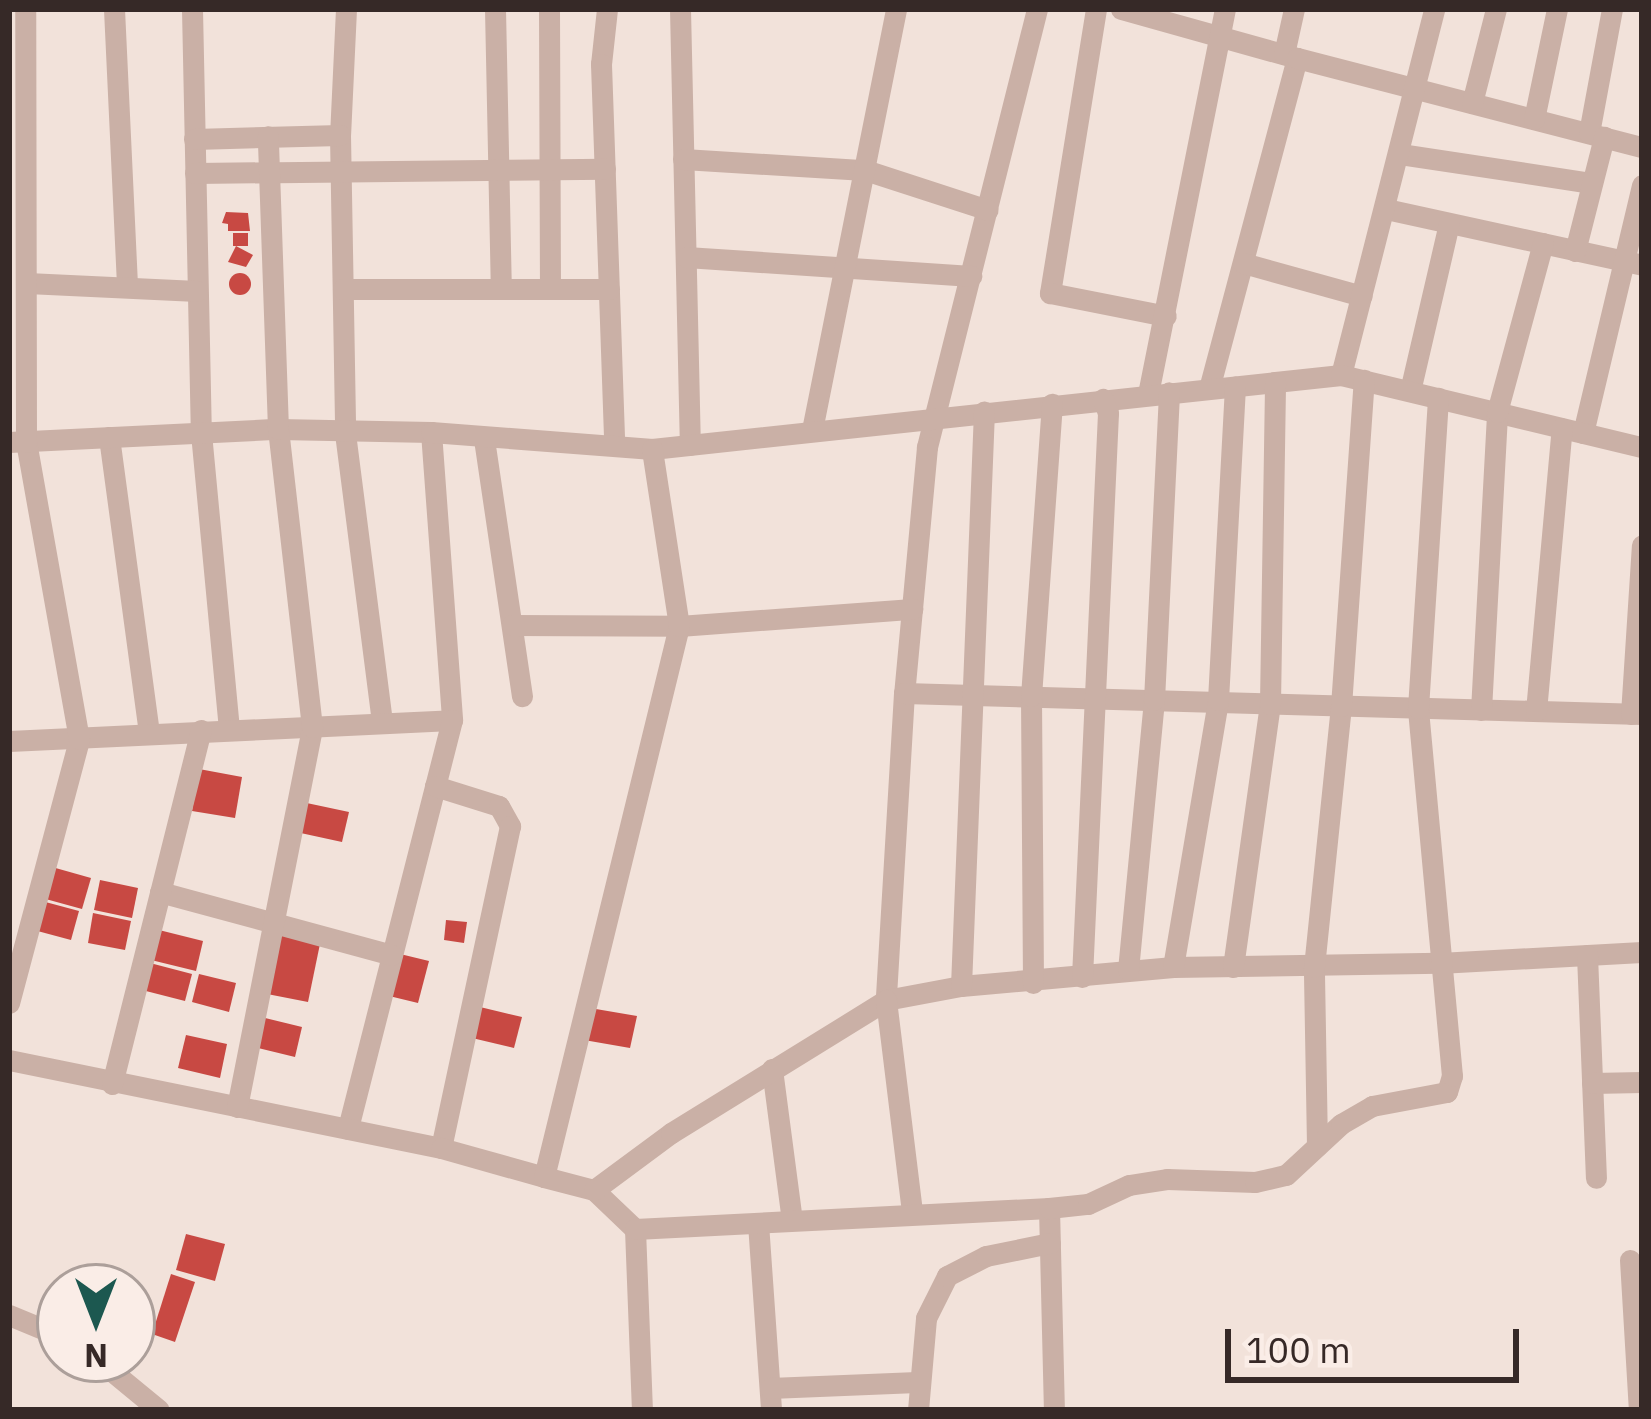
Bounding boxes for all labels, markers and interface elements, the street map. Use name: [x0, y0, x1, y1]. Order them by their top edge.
north arrow: [36, 1263, 156, 1383]
scale bar: [1231, 1305, 1525, 1379]
text: 100 m: [1246, 1326, 1351, 1373]
text: N: [84, 1335, 108, 1378]

